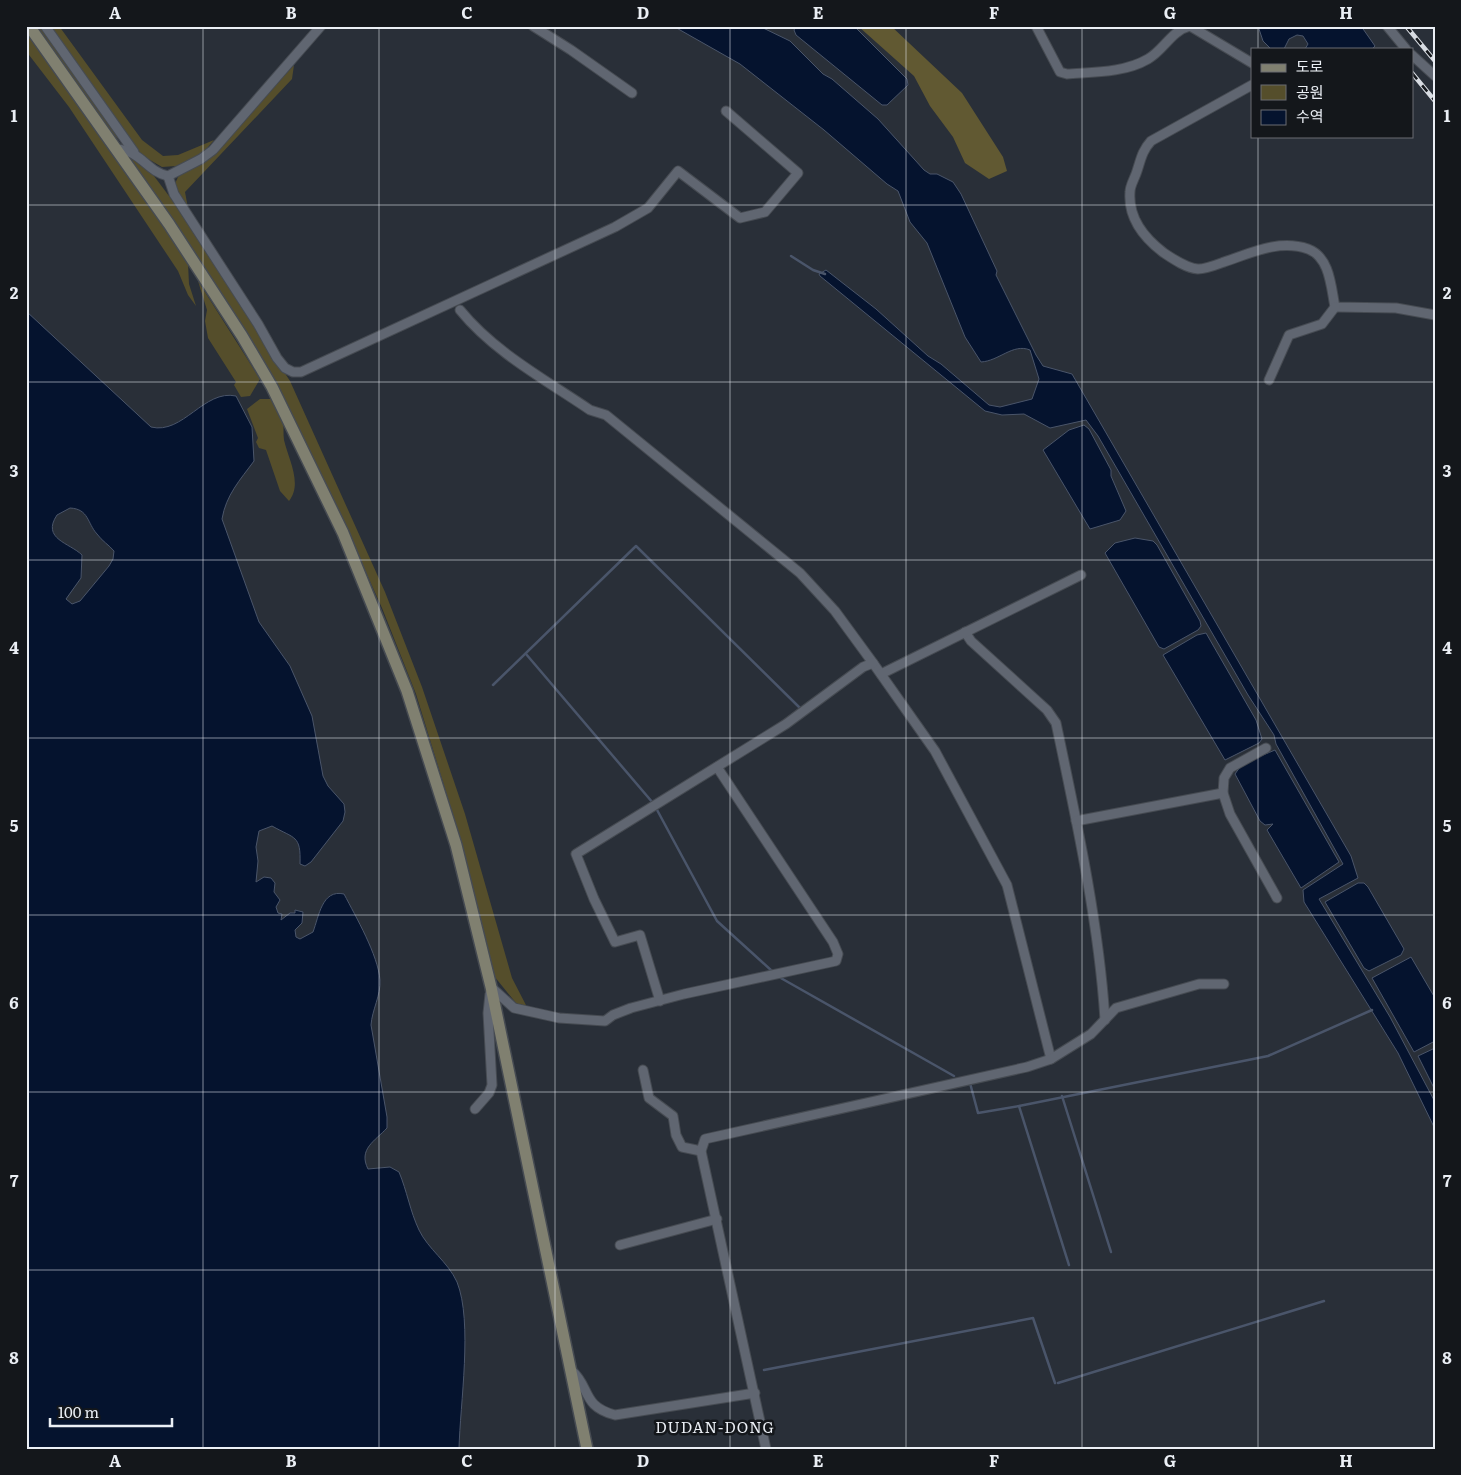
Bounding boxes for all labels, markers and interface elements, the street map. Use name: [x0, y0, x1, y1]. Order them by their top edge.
text: A: [109, 0, 121, 24]
text: B: [285, 0, 297, 24]
text: C: [461, 0, 473, 24]
text: D: [637, 0, 649, 24]
text: E: [813, 0, 824, 24]
text: F: [989, 0, 999, 24]
text: G: [1164, 0, 1176, 24]
text: H: [1339, 0, 1353, 24]
legend: [1251, 48, 1414, 138]
text: 도로: [1296, 54, 1324, 77]
text: 공원: [1296, 80, 1324, 103]
text: 1: [11, 103, 18, 127]
text: 1: [1444, 103, 1451, 127]
text: 수역: [1296, 104, 1324, 127]
text: 2: [10, 280, 19, 304]
text: 2: [1443, 280, 1452, 304]
text: 3: [10, 458, 19, 482]
text: 3: [1443, 458, 1452, 482]
text: 4: [9, 635, 19, 659]
text: 4: [1442, 635, 1452, 659]
text: 5: [10, 813, 19, 837]
text: 5: [1443, 813, 1452, 837]
text: 6: [9, 990, 19, 1014]
text: 6: [1442, 990, 1452, 1014]
text: 7: [10, 1168, 19, 1192]
text: 7: [1443, 1168, 1452, 1192]
text: 8: [9, 1345, 19, 1369]
text: 8: [1442, 1345, 1452, 1369]
scale bar: [50, 1395, 172, 1427]
text: 100 m: [58, 1400, 99, 1423]
district label: DUDAN-DONG: [655, 1415, 775, 1438]
text: A: [109, 1448, 121, 1472]
text: B: [285, 1448, 297, 1472]
text: C: [461, 1448, 473, 1472]
text: D: [637, 1448, 649, 1472]
text: E: [813, 1448, 824, 1472]
text: F: [989, 1448, 999, 1472]
text: G: [1164, 1448, 1176, 1472]
text: H: [1339, 1448, 1353, 1472]

